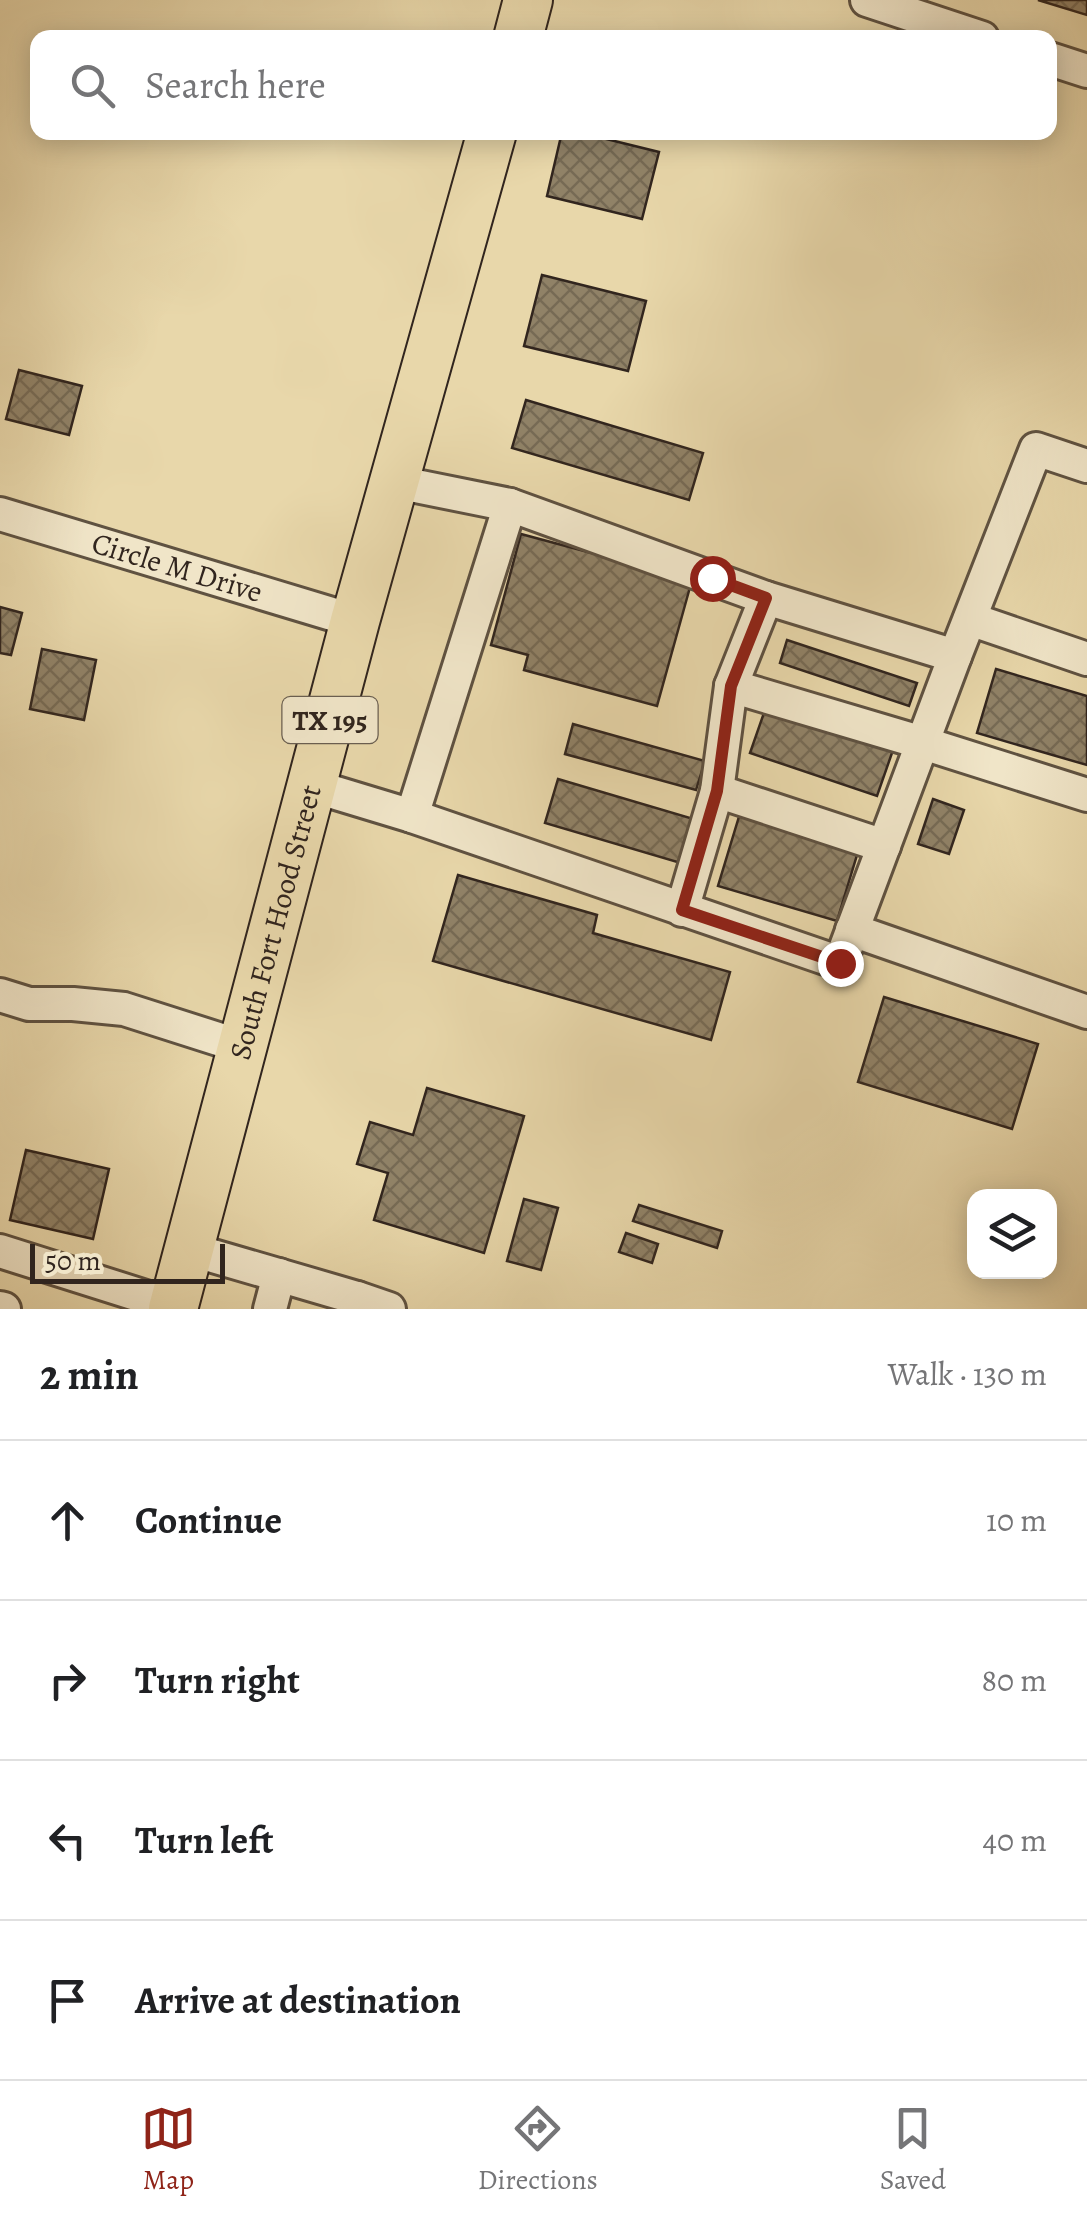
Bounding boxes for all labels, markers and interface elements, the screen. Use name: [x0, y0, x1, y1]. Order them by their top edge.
search box: [30, 30, 1057, 140]
icon: search: [65, 58, 120, 113]
text: Search here: [145, 59, 326, 111]
street label: Circle M Drive: [87, 523, 267, 612]
route start: [690, 556, 736, 602]
road number: TX 195: [282, 697, 378, 743]
street label: South Fort Hood Street: [220, 781, 331, 1064]
route end: [818, 941, 864, 987]
map controls: [967, 1189, 1057, 1279]
button: layers: [967, 1189, 1057, 1279]
scale bar: [30, 1239, 225, 1284]
text: 50 m: [45, 1242, 101, 1280]
text: 2 min: [40, 1346, 139, 1403]
text: Walk · 130 m: [888, 1352, 1047, 1396]
icon: ahead: [40, 1493, 95, 1548]
text: Continue: [135, 1494, 282, 1546]
text: 10 m: [986, 1498, 1047, 1542]
icon: right: [40, 1653, 95, 1708]
text: Turn right: [135, 1654, 300, 1706]
text: 80 m: [981, 1658, 1047, 1702]
icon: left: [40, 1813, 95, 1868]
text: Turn left: [135, 1814, 274, 1866]
text: 40 m: [982, 1818, 1047, 1862]
icon: arrive: [40, 1973, 95, 2028]
text: Arrive at destination: [135, 1974, 461, 2026]
tab: Map: [141, 2101, 196, 2199]
tab: Directions: [478, 2101, 598, 2199]
tab: Saved: [880, 2101, 946, 2199]

